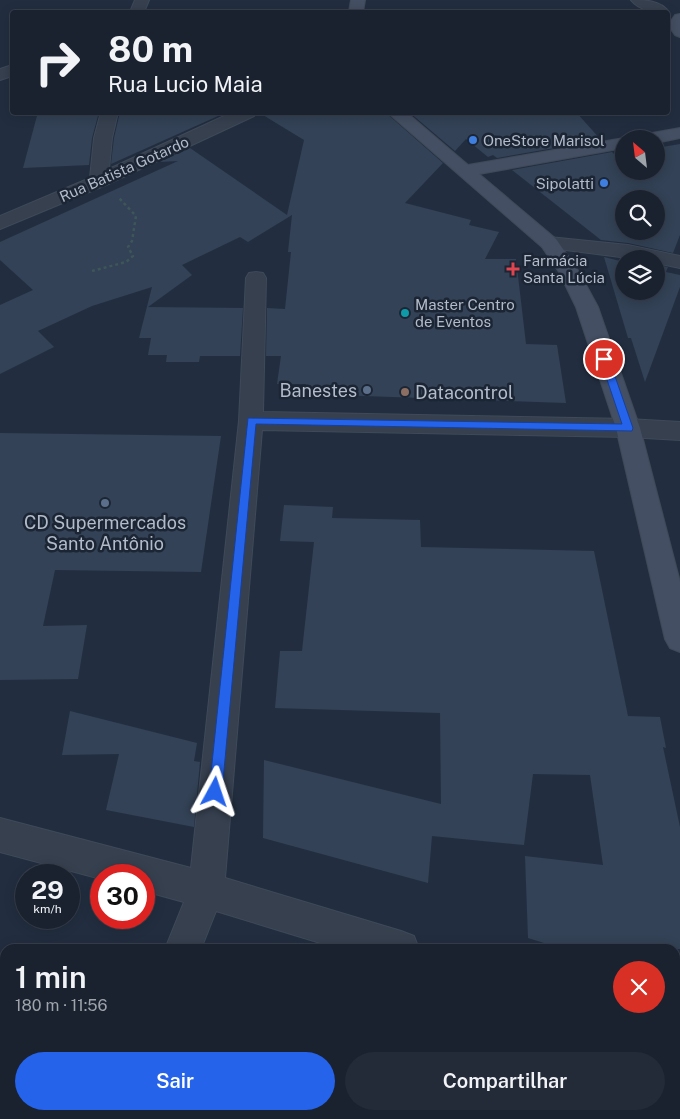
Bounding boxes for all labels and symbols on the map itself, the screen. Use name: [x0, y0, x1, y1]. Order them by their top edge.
north arrow: [615, 130, 665, 180]
place label: OneStore Marisol: [483, 132, 604, 149]
street label: Rua Batista Gotardo: [57, 133, 191, 205]
marker: OneStore Marisol: [467, 134, 479, 146]
place label: Sipolatti: [536, 175, 594, 192]
marker: Sipolatti: [598, 177, 610, 189]
place label: Farmácia Santa Lúcia: [523, 252, 605, 286]
marker: Farmácia Santa Lúcia: [507, 263, 519, 275]
place label: Master Centro de Eventos: [415, 296, 515, 330]
marker: Master Centro de Eventos: [399, 307, 411, 319]
pin: [583, 338, 625, 380]
place label: Banestes: [280, 380, 357, 401]
place label: Datacontrol: [415, 382, 513, 403]
marker: Banestes: [361, 384, 373, 396]
marker: Datacontrol: [399, 386, 411, 398]
marker: CD Supermercados Santo Antônio: [99, 497, 111, 509]
place label: CD Supermercados Santo Antônio: [24, 512, 186, 554]
position arrow: [188, 765, 240, 817]
speed limit sign: 30: [90, 864, 155, 929]

